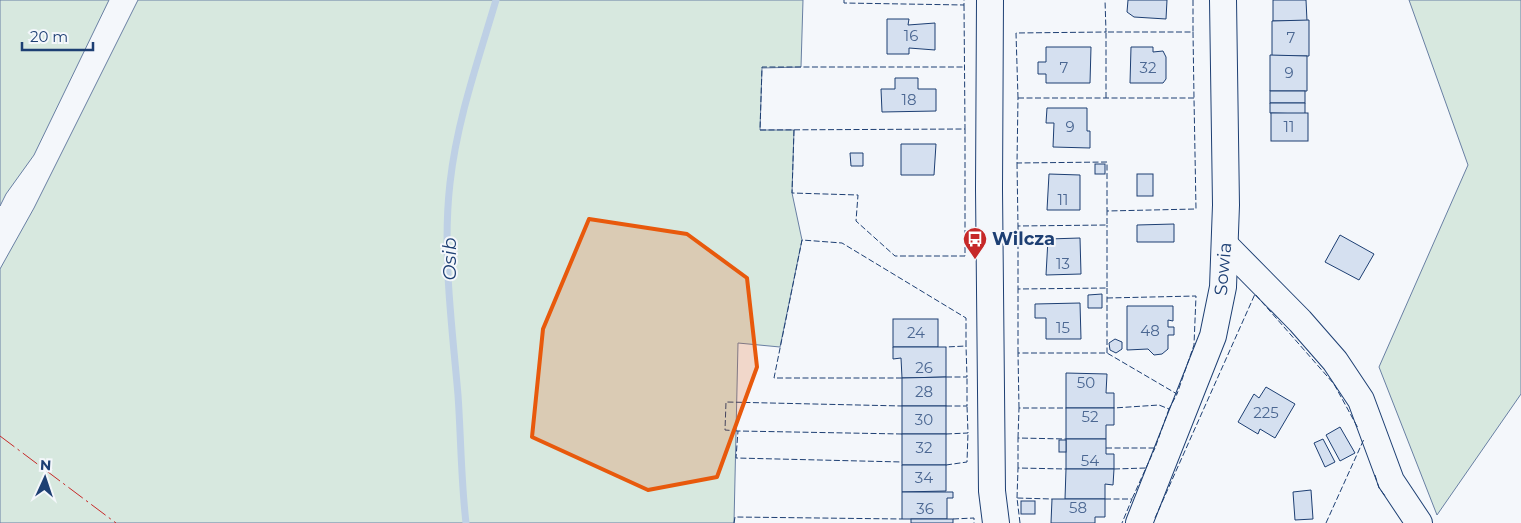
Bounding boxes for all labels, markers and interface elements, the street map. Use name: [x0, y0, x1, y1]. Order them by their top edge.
scale bar: [22, 20, 94, 52]
house number: 16: [904, 26, 918, 45]
text: 20 m: [30, 27, 68, 46]
house number: 7: [1287, 28, 1296, 47]
house number: 7: [1060, 58, 1069, 77]
house number: 32: [1140, 58, 1156, 77]
house number: 9: [1284, 63, 1294, 82]
house number: 18: [902, 90, 917, 109]
house number: 9: [1065, 117, 1075, 136]
house number: 11: [1284, 117, 1294, 136]
house number: 11: [1058, 190, 1068, 209]
bus stop icon: Wilcza: [962, 226, 988, 260]
place label: Wilcza: [992, 228, 1055, 250]
water label: Osib: [438, 237, 461, 281]
street label: Sowia: [1210, 241, 1236, 297]
house number: 13: [1056, 254, 1070, 273]
house number: 15: [1056, 318, 1070, 337]
house number: 48: [1140, 321, 1160, 340]
house number: 24: [907, 323, 925, 342]
house number: 26: [915, 358, 933, 377]
house number: 50: [1077, 373, 1095, 392]
house number: 28: [915, 382, 933, 401]
house number: 225: [1253, 403, 1279, 422]
house number: 52: [1082, 407, 1098, 426]
house number: 30: [915, 410, 933, 429]
house number: 32: [916, 438, 932, 457]
house number: 54: [1081, 451, 1099, 470]
north arrow: [20, 453, 70, 503]
text: N: [40, 456, 52, 474]
house number: 34: [915, 468, 933, 487]
house number: 58: [1069, 498, 1087, 517]
house number: 36: [916, 499, 934, 518]

